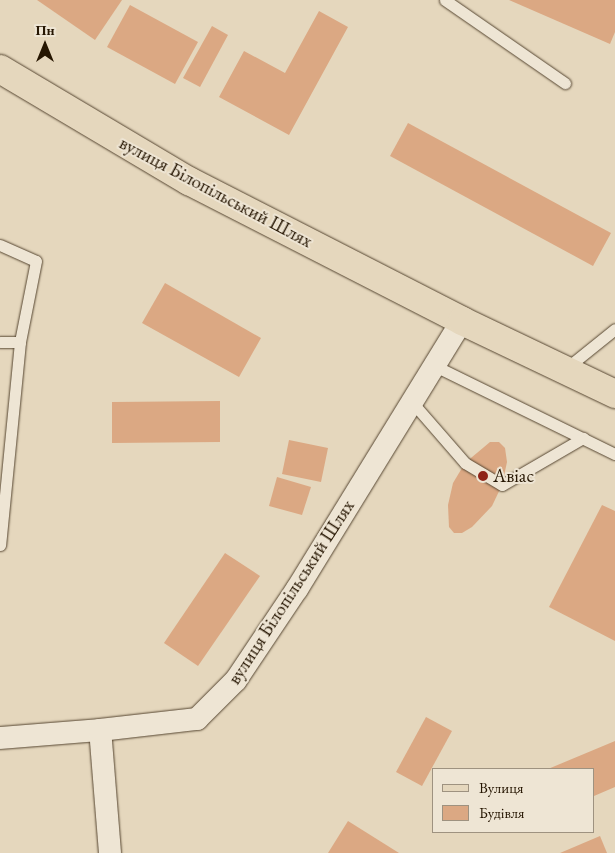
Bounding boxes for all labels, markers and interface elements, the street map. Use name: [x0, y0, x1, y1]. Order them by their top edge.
north arrow: [20, 20, 70, 70]
text: Пн: [35, 21, 55, 39]
street label: вулиця Білопільський Шлях: [116, 131, 316, 253]
place label: Авіас: [493, 465, 534, 487]
marker: Авіас: [477, 470, 489, 482]
street label: вулиця Білопільський Шлях: [223, 495, 359, 689]
legend: [432, 768, 595, 833]
text: Вулиця: [479, 778, 524, 797]
text: Будівля: [479, 803, 525, 822]

